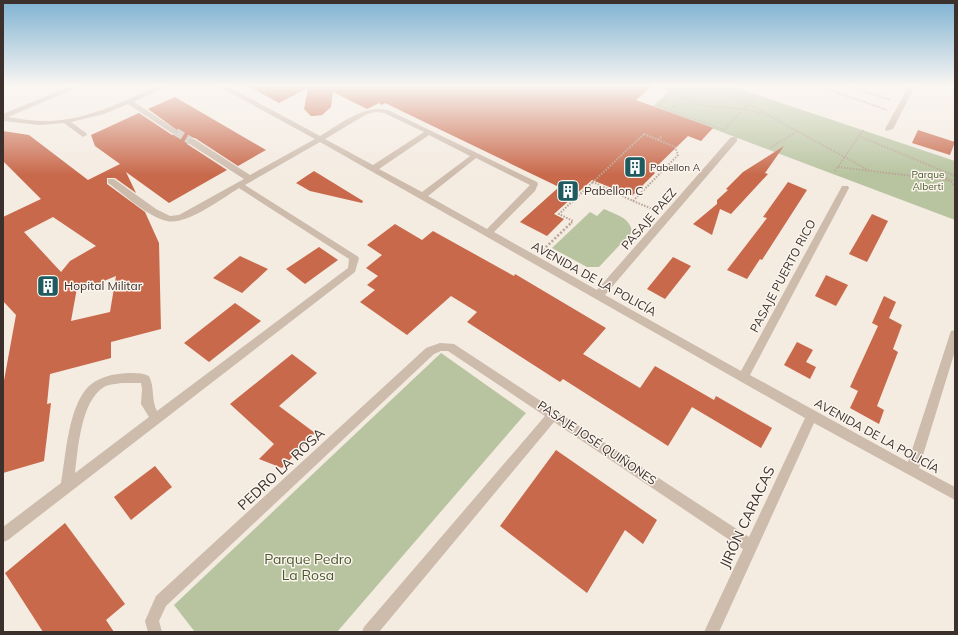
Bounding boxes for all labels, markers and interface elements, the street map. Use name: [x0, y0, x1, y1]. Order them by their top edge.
building icon: Pabellon A: [622, 154, 648, 180]
place label: Pabellon A: [650, 161, 701, 174]
park label: Parque Alberti: [911, 168, 945, 193]
building icon: Pabellon C: [555, 178, 581, 204]
place label: Pabellon C: [584, 183, 643, 198]
street label: PASAJE PAEZ: [618, 185, 679, 252]
street label: PASAJE PUERTO RICO: [746, 217, 819, 335]
street label: AVENIDA DE LA POLICÍA: [529, 238, 660, 319]
building icon: Hopital Militar: [35, 273, 61, 299]
place label: Hopital Militar: [64, 278, 143, 293]
street label: AVENIDA DE LA POLICÍA: [812, 395, 943, 476]
street label: PASAJE JOSÉ QUIÑONES: [535, 397, 659, 488]
street label: PEDRO LA ROSA: [234, 424, 329, 514]
street label: JIRÓN CARACAS: [716, 463, 779, 571]
park label: Parque Pedro La Rosa: [264, 550, 352, 584]

